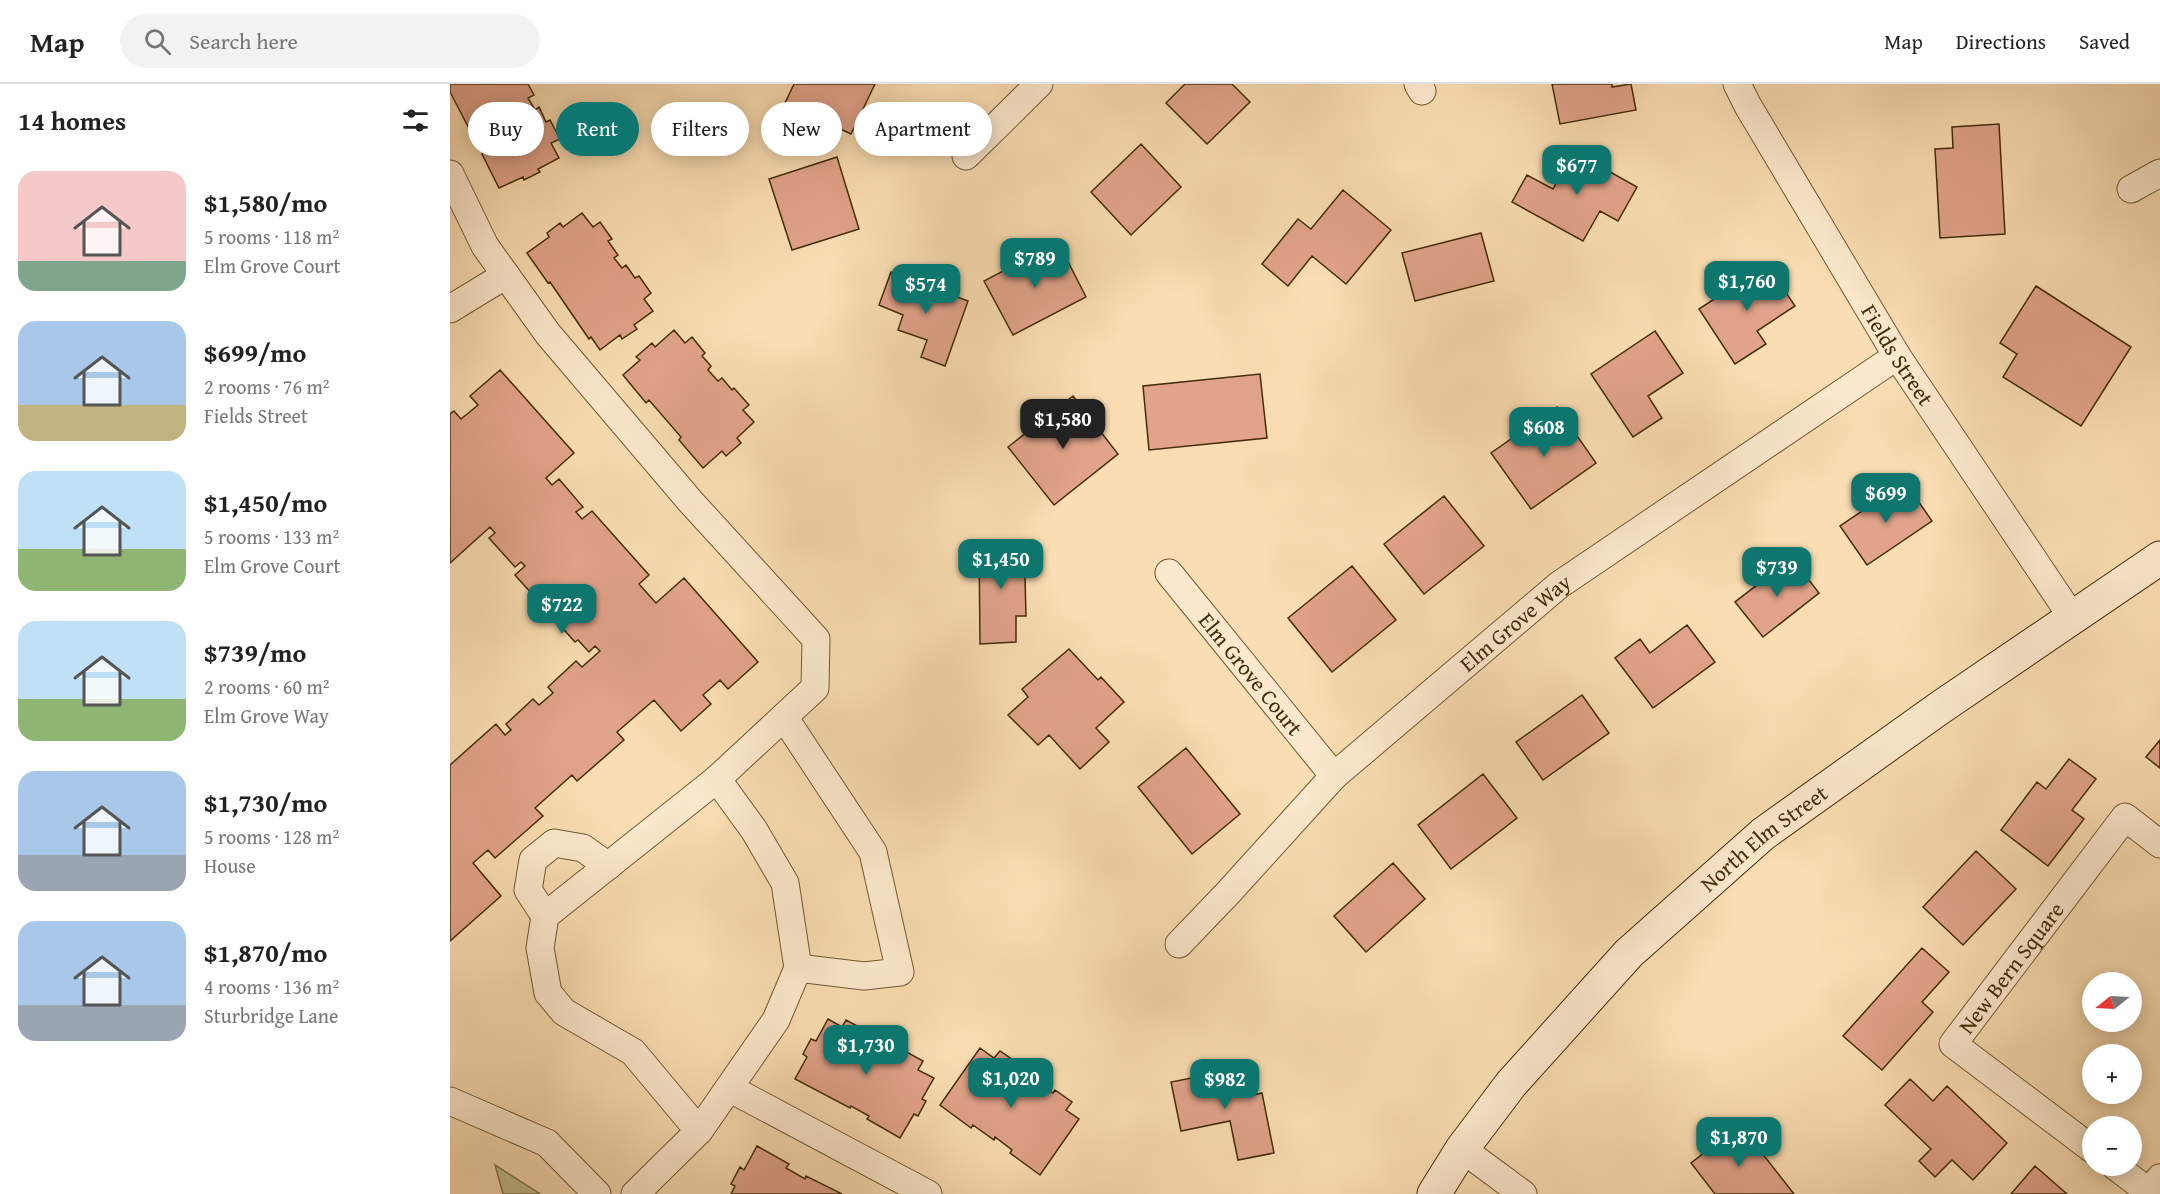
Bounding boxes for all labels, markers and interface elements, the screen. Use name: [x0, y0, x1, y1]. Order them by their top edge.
search box: [120, 14, 540, 68]
text: Map: [30, 21, 84, 62]
icon: search: [141, 25, 174, 58]
text: Search here: [189, 25, 298, 57]
text: Map: [1884, 26, 1923, 57]
text: Directions: [1956, 26, 2046, 57]
text: Saved: [2079, 26, 2130, 57]
text: 14 homes: [18, 101, 126, 140]
chip: Buy: [468, 102, 544, 156]
chip: Rent: [556, 102, 639, 156]
chip: Filters: [651, 102, 749, 156]
chip: New: [761, 102, 842, 156]
chip: Apartment: [854, 102, 992, 156]
icon: filters: [399, 104, 432, 137]
pin: $677: [1541, 145, 1613, 196]
text: $677: [1556, 150, 1598, 179]
text: $1,580/mo: [204, 183, 327, 222]
icon: home: [66, 195, 138, 267]
text: 5 rooms · 118 m²: [204, 222, 339, 251]
pin: $789: [999, 238, 1071, 289]
text: $789: [1014, 243, 1056, 272]
text: Elm Grove Court: [204, 251, 340, 280]
pin: $1,760: [1698, 261, 1796, 312]
pin: $574: [890, 264, 962, 315]
text: $1,760: [1718, 266, 1776, 295]
text: $574: [905, 269, 947, 298]
street label: Fields Street: [1854, 298, 1942, 412]
text: $699/mo: [204, 333, 306, 372]
icon: home: [66, 345, 138, 417]
text: 2 rooms · 76 m²: [204, 372, 330, 401]
pin: $1,580: [1014, 399, 1112, 450]
text: Fields Street: [204, 401, 308, 430]
text: $1,580: [1034, 404, 1092, 433]
pin: $608: [1508, 407, 1580, 458]
text: $608: [1523, 412, 1565, 441]
pin: $699: [1850, 473, 1922, 524]
text: $699: [1865, 478, 1907, 507]
text: $1,450/mo: [204, 483, 327, 522]
icon: home: [66, 495, 138, 567]
text: 5 rooms · 133 m²: [204, 522, 339, 551]
pin: $1,450: [952, 539, 1050, 590]
text: $1,450: [972, 544, 1030, 573]
pin: $739: [1741, 547, 1813, 598]
text: Elm Grove Court: [204, 551, 340, 580]
text: $739: [1756, 552, 1798, 581]
street label: Elm Grove Way: [1452, 566, 1577, 679]
pin: $722: [526, 584, 598, 635]
text: $722: [541, 589, 583, 618]
street label: Elm Grove Court: [1191, 605, 1311, 742]
text: $739/mo: [204, 633, 306, 672]
icon: home: [66, 645, 138, 717]
text: 2 rooms · 60 m²: [204, 672, 330, 701]
text: Elm Grove Way: [204, 701, 329, 730]
street label: North Elm Street: [1693, 777, 1834, 899]
text: $1,730/mo: [204, 783, 327, 822]
icon: home: [66, 795, 138, 867]
text: 5 rooms · 128 m²: [204, 822, 339, 851]
text: House: [204, 851, 256, 880]
street label: New Bern Square: [1950, 895, 2071, 1040]
text: $1,870/mo: [204, 933, 327, 972]
icon: home: [66, 945, 138, 1017]
text: 4 rooms · 136 m²: [204, 972, 339, 1001]
north arrow: [2082, 972, 2142, 1032]
map controls: [2082, 972, 2142, 1176]
text: Sturbridge Lane: [204, 1001, 338, 1030]
pin: $1,730: [817, 1025, 915, 1076]
text: $1,730: [837, 1030, 895, 1059]
button: +: [2082, 1044, 2142, 1104]
pin: $1,020: [962, 1058, 1060, 1109]
pin: $982: [1189, 1059, 1261, 1110]
text: $1,020: [982, 1063, 1040, 1092]
text: $982: [1204, 1064, 1246, 1093]
button: −: [2082, 1116, 2142, 1176]
pin: $1,870: [1690, 1117, 1788, 1168]
text: $1,870: [1710, 1122, 1768, 1151]

